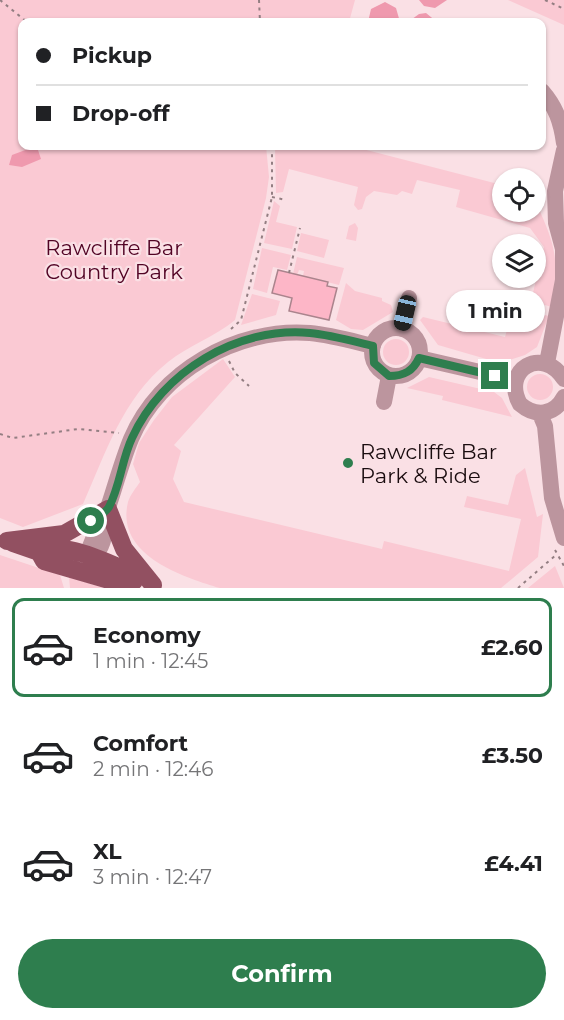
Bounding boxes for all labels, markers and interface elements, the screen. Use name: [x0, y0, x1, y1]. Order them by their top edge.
text: Pickup: [72, 42, 152, 69]
text: Drop-off: [72, 100, 170, 127]
map controls: [492, 168, 546, 288]
button: locate: [492, 168, 546, 222]
button: layers: [492, 234, 546, 288]
park label: Rawcliffe Bar Country Park: [45, 235, 183, 284]
callout: 1 min: [446, 289, 544, 331]
car: [392, 293, 418, 333]
text: 1 min: [468, 299, 523, 323]
route end: [481, 362, 508, 389]
place label: Rawcliffe Bar Park & Ride: [360, 439, 497, 488]
marker: Rawcliffe Bar Park & Ride: [341, 456, 355, 470]
route start: [77, 507, 104, 534]
icon: car: [21, 621, 75, 675]
text: Economy: [93, 622, 201, 649]
text: £2.60: [481, 634, 543, 661]
text: 1 min · 12:45: [93, 649, 208, 673]
icon: car: [21, 729, 75, 783]
text: Comfort: [93, 730, 188, 757]
text: £3.50: [482, 742, 543, 769]
text: 2 min · 12:46: [93, 757, 213, 781]
icon: car: [21, 837, 75, 891]
text: XL: [93, 838, 122, 865]
text: £4.41: [484, 850, 543, 877]
text: 3 min · 12:47: [93, 865, 212, 889]
button: Confirm: [18, 939, 546, 1008]

